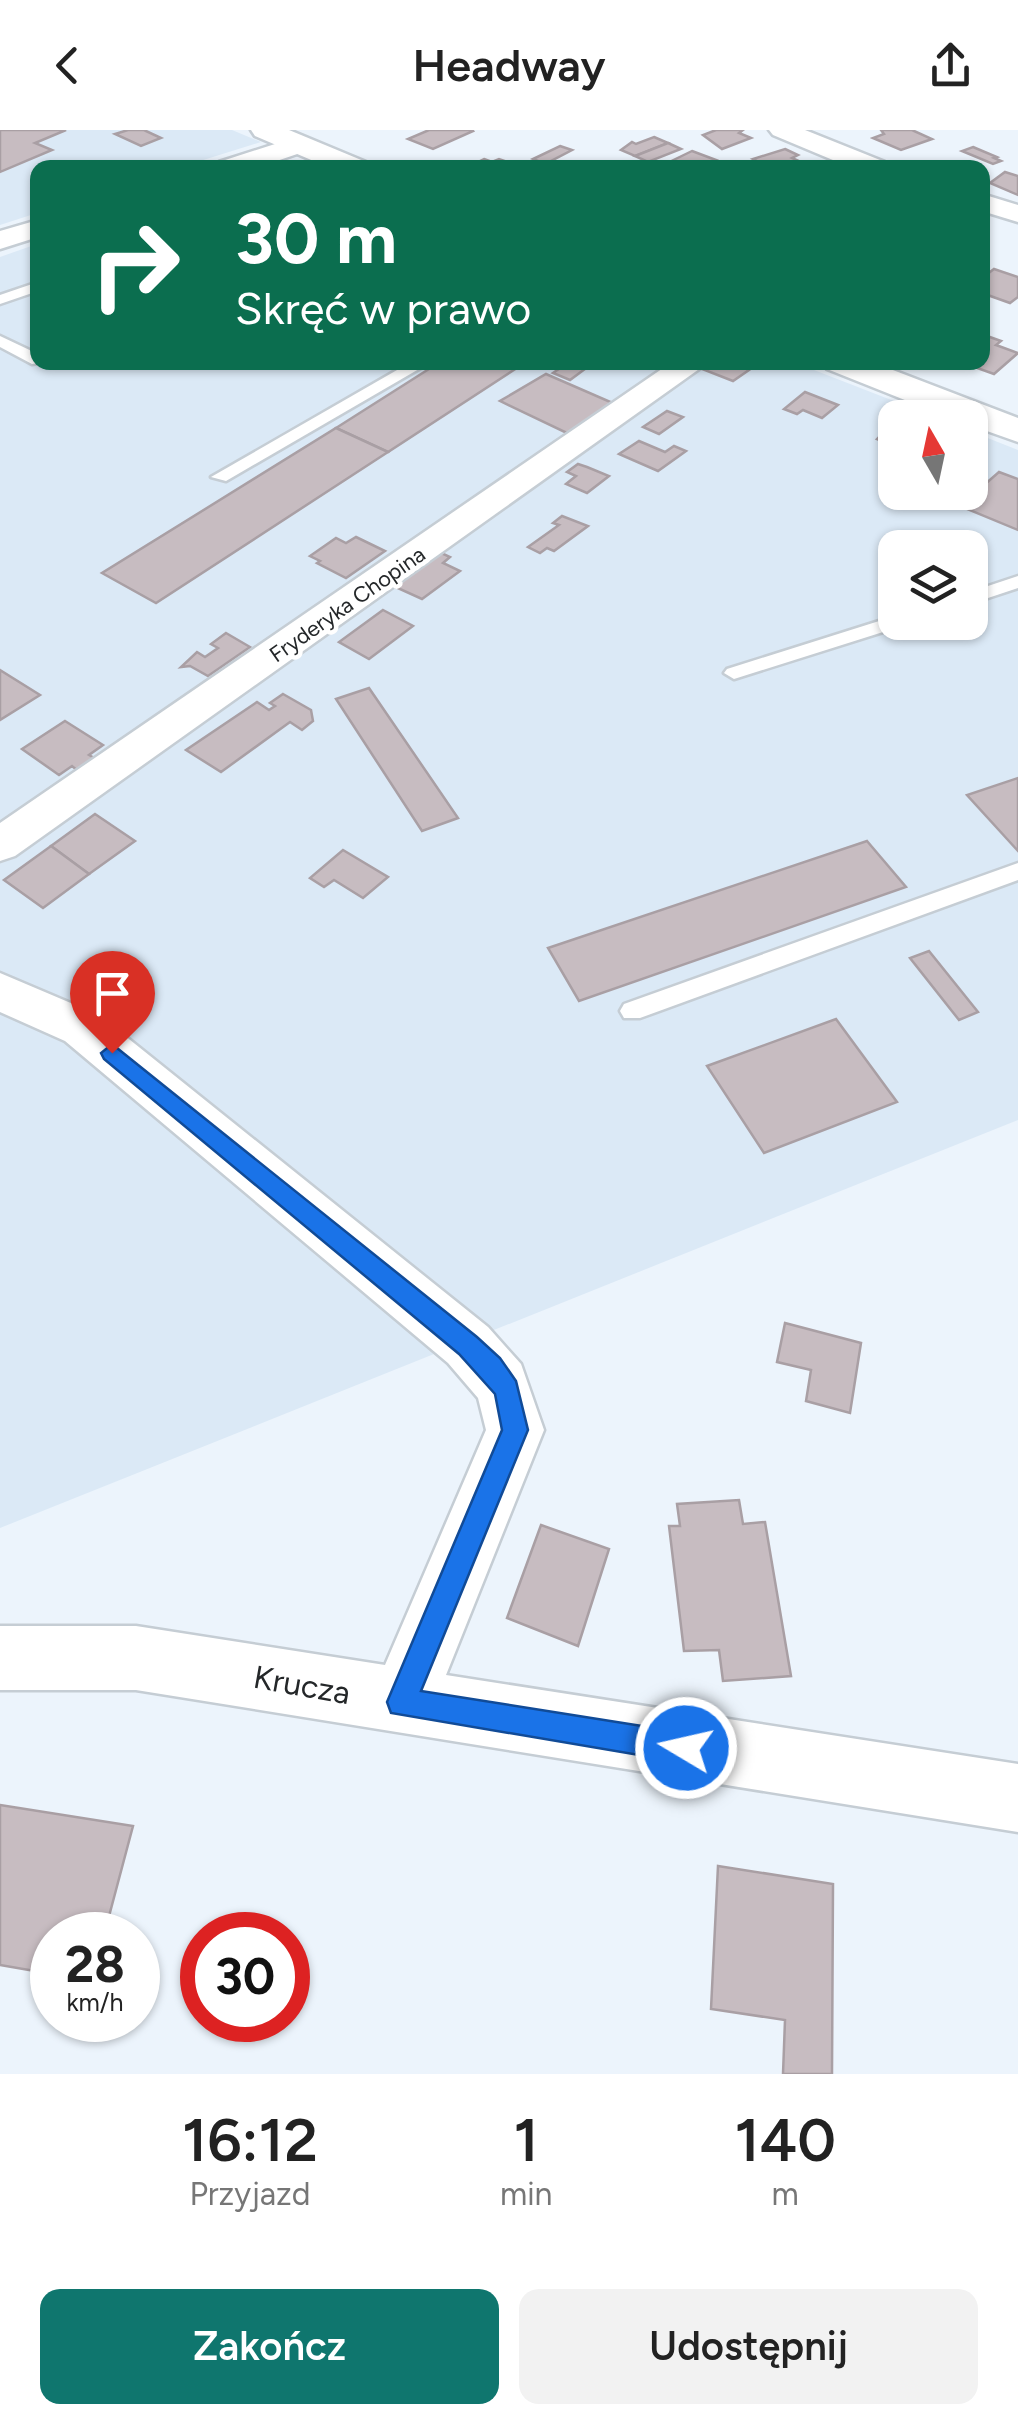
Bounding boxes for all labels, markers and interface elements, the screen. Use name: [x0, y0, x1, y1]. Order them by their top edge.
icon: back: [40, 38, 95, 93]
text: Headway: [413, 38, 605, 92]
icon: share: [923, 38, 978, 93]
text: 30 m: [235, 196, 397, 281]
icon: right: [70, 200, 200, 330]
text: Skręć w prawo: [235, 281, 531, 335]
north arrow: [878, 400, 988, 510]
map controls: [878, 400, 988, 640]
button: layers: [878, 530, 988, 640]
street label: Fryderyka Chopina: [264, 541, 430, 668]
pin: [70, 951, 155, 1054]
icon: arrive: [85, 966, 140, 1021]
street label: Krucza: [251, 1658, 353, 1712]
position arrow: [634, 1696, 738, 1800]
speed limit sign: 30: [180, 1912, 310, 2042]
text: 28: [65, 1934, 125, 1995]
text: km/h: [66, 1987, 124, 2017]
text: 16:12: [182, 2104, 318, 2176]
text: 1: [514, 2104, 539, 2176]
text: 140: [734, 2104, 836, 2176]
text: Przyjazd: [189, 2175, 311, 2213]
text: min: [500, 2175, 552, 2213]
text: m: [772, 2175, 799, 2213]
button: Zakończ: [40, 2289, 499, 2404]
button: Udostępnij: [519, 2289, 978, 2404]

